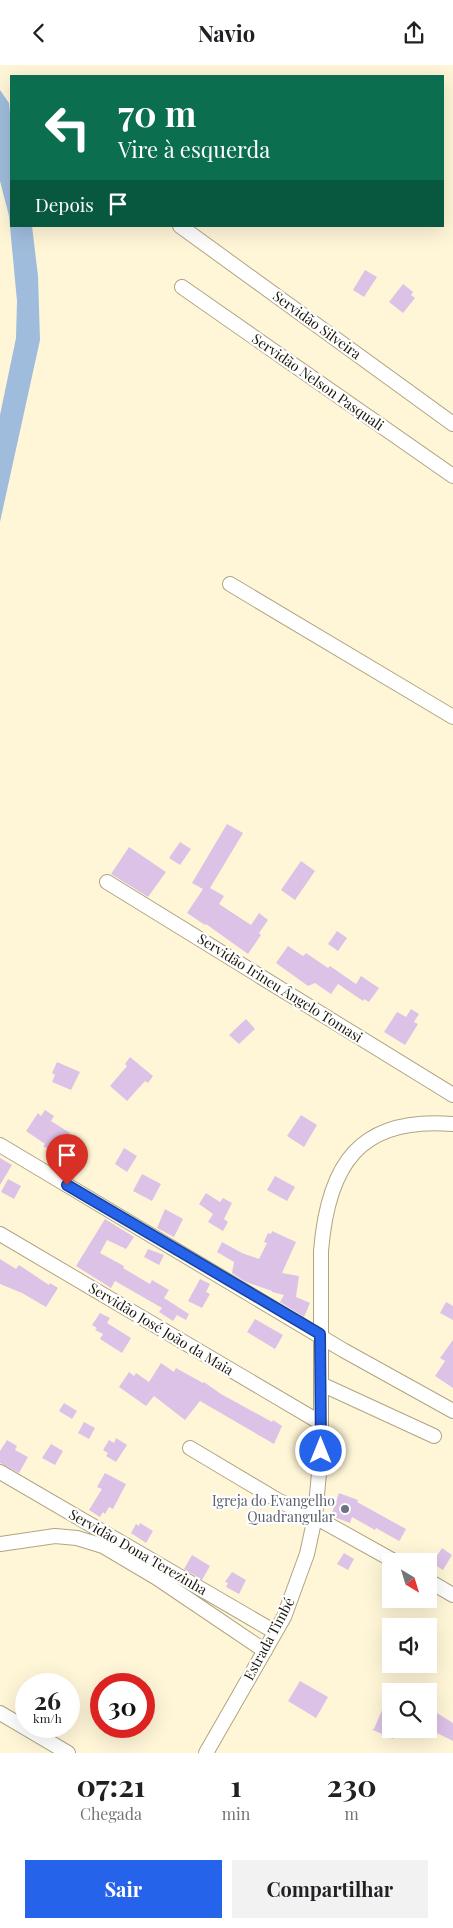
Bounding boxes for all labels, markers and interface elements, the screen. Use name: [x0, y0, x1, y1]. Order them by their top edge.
text: Navio: [198, 18, 255, 48]
icon: back: [25, 19, 53, 47]
icon: share: [400, 19, 428, 47]
text: 70 m: [118, 89, 196, 136]
icon: left: [35, 95, 100, 160]
text: Vire à esquerda: [118, 134, 270, 164]
icon: arrive: [104, 190, 132, 218]
text: Depois: [35, 191, 94, 217]
street label: Servidão Silveira: [269, 286, 365, 363]
street label: Servidão Nelson Pasquali: [249, 329, 388, 434]
street label: Servidão Irineu Ângelo Tomasi: [194, 929, 366, 1046]
pin: [46, 1134, 88, 1185]
icon: arrive: [53, 1141, 81, 1169]
street label: Servidão José João da Maia: [85, 1278, 237, 1379]
position arrow: [294, 1424, 346, 1476]
place label: Igreja do Evangelho Quadrangular: [212, 1491, 336, 1526]
marker: Igreja do Evangelho Quadrangular: [339, 1503, 351, 1515]
street label: Servidão Dona Terezinha: [66, 1504, 211, 1599]
north arrow: [382, 1553, 438, 1607]
map controls: [382, 1553, 437, 1738]
street label: Estrada Timbé: [239, 1594, 298, 1684]
button: sound: [382, 1618, 437, 1673]
speed limit sign: 30: [90, 1673, 155, 1738]
text: 26: [34, 1683, 61, 1716]
button: search: [382, 1683, 437, 1738]
text: km/h: [33, 1710, 62, 1726]
text: 07:21: [76, 1765, 145, 1805]
text: 1: [230, 1765, 242, 1805]
text: 230: [327, 1765, 376, 1805]
text: Chegada: [80, 1803, 142, 1824]
text: min: [222, 1803, 250, 1824]
text: m: [345, 1803, 359, 1824]
button: Sair: [25, 1860, 222, 1918]
button: Compartilhar: [232, 1860, 428, 1918]

